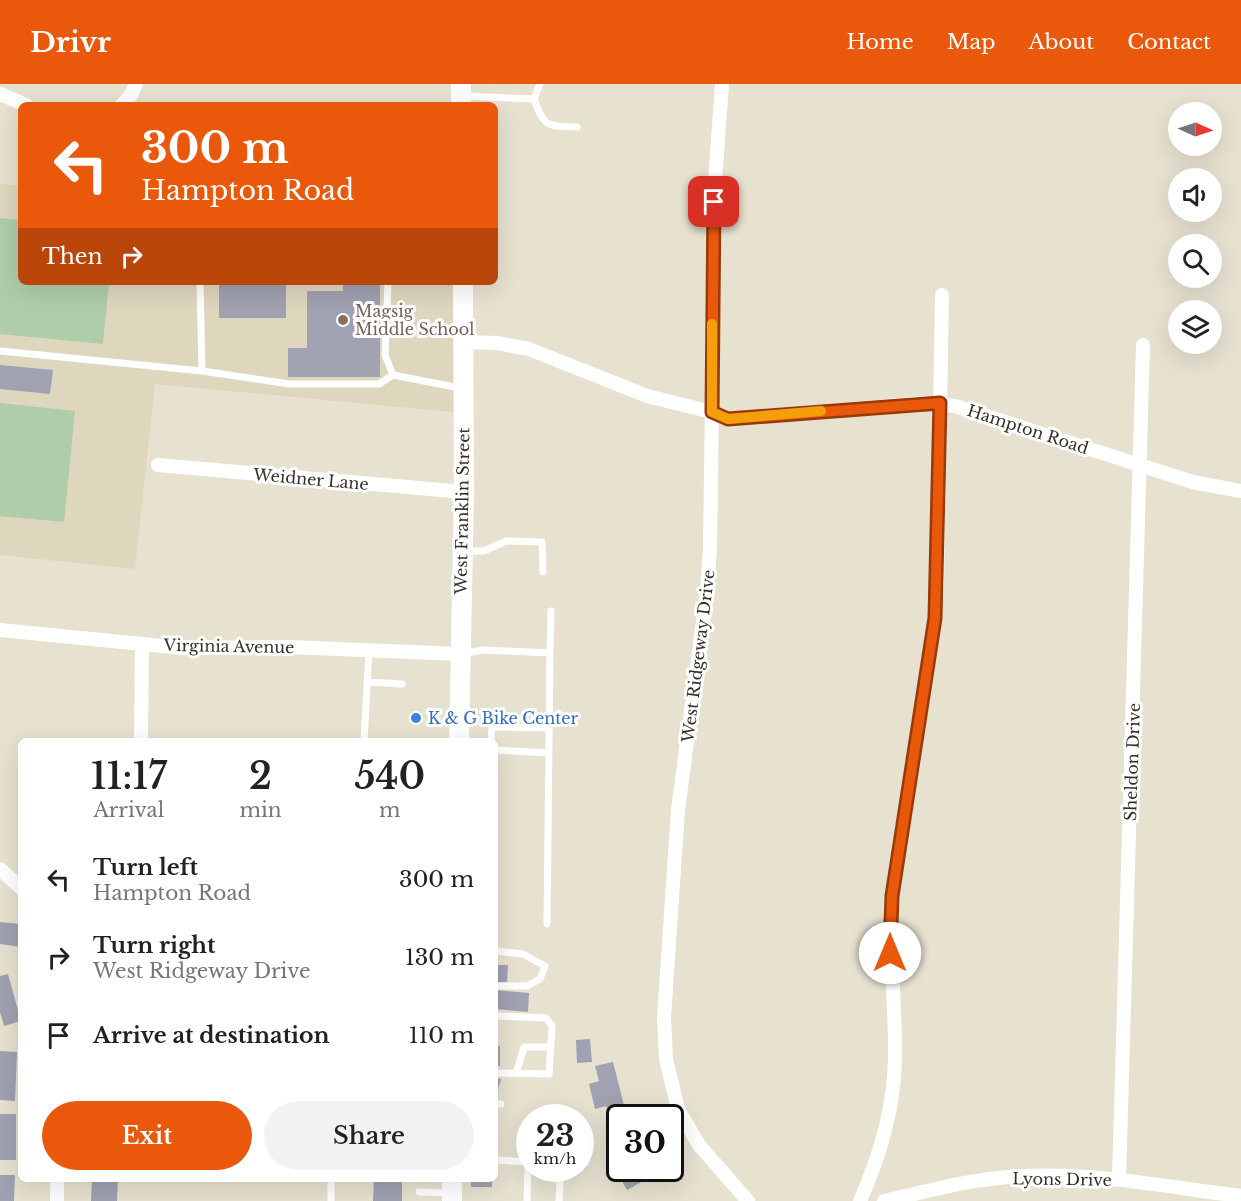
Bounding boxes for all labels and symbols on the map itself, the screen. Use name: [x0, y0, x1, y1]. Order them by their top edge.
north arrow: [1168, 102, 1222, 156]
pin: [688, 176, 739, 227]
place label: Magsig Middle School: [355, 301, 475, 339]
marker: Magsig Middle School: [336, 313, 350, 327]
street label: Hampton Road: [965, 400, 1091, 458]
street label: West Franklin Street: [451, 427, 473, 596]
street label: Weidner Lane: [252, 464, 370, 494]
street label: West Ridgeway Drive: [677, 568, 719, 745]
street label: Virginia Avenue: [163, 635, 294, 657]
street label: Sheldon Drive: [1120, 703, 1144, 821]
place label: K & G Bike Center: [428, 708, 578, 728]
marker: K & G Bike Center: [409, 711, 423, 725]
position arrow: [858, 921, 922, 985]
speed limit sign: 30: [606, 1104, 684, 1182]
street label: Lyons Drive: [1012, 1168, 1112, 1190]

